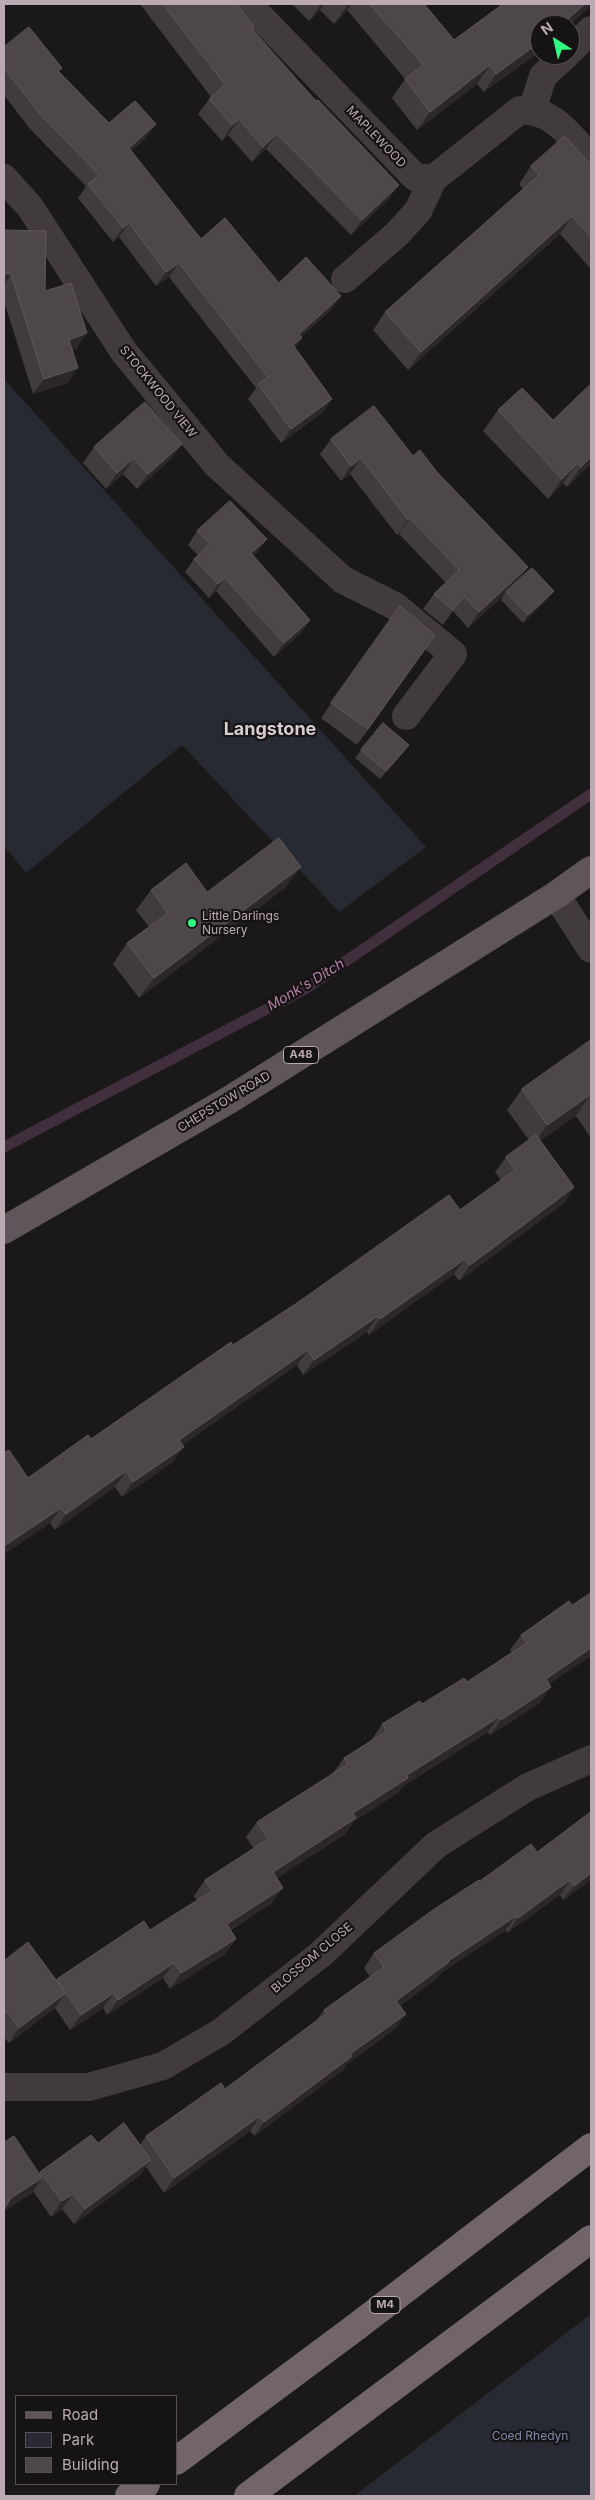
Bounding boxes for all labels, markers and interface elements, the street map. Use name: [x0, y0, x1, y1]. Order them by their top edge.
north arrow: [530, 15, 580, 65]
text: N: [537, 18, 556, 38]
street label: MAPLEWOOD: [343, 103, 409, 171]
street label: STOCKWOOD VIEW: [117, 343, 199, 441]
district label: Langstone: [224, 719, 316, 741]
place label: Little Darlings Nursery: [202, 909, 279, 937]
marker: Little Darlings Nursery: [186, 917, 198, 929]
water label: Monk's Ditch: [264, 955, 348, 1015]
road number: A48: [284, 1046, 318, 1064]
street label: CHEPSTOW ROAD: [175, 1069, 273, 1135]
street label: BLOSSOM CLOSE: [268, 1920, 356, 1996]
road number: M4: [370, 2296, 400, 2314]
legend: [15, 2395, 178, 2485]
text: Road: [62, 2405, 98, 2424]
park label: Coed Rhedyn: [492, 2429, 568, 2443]
text: Park: [62, 2430, 94, 2449]
text: Building: [62, 2455, 119, 2474]

